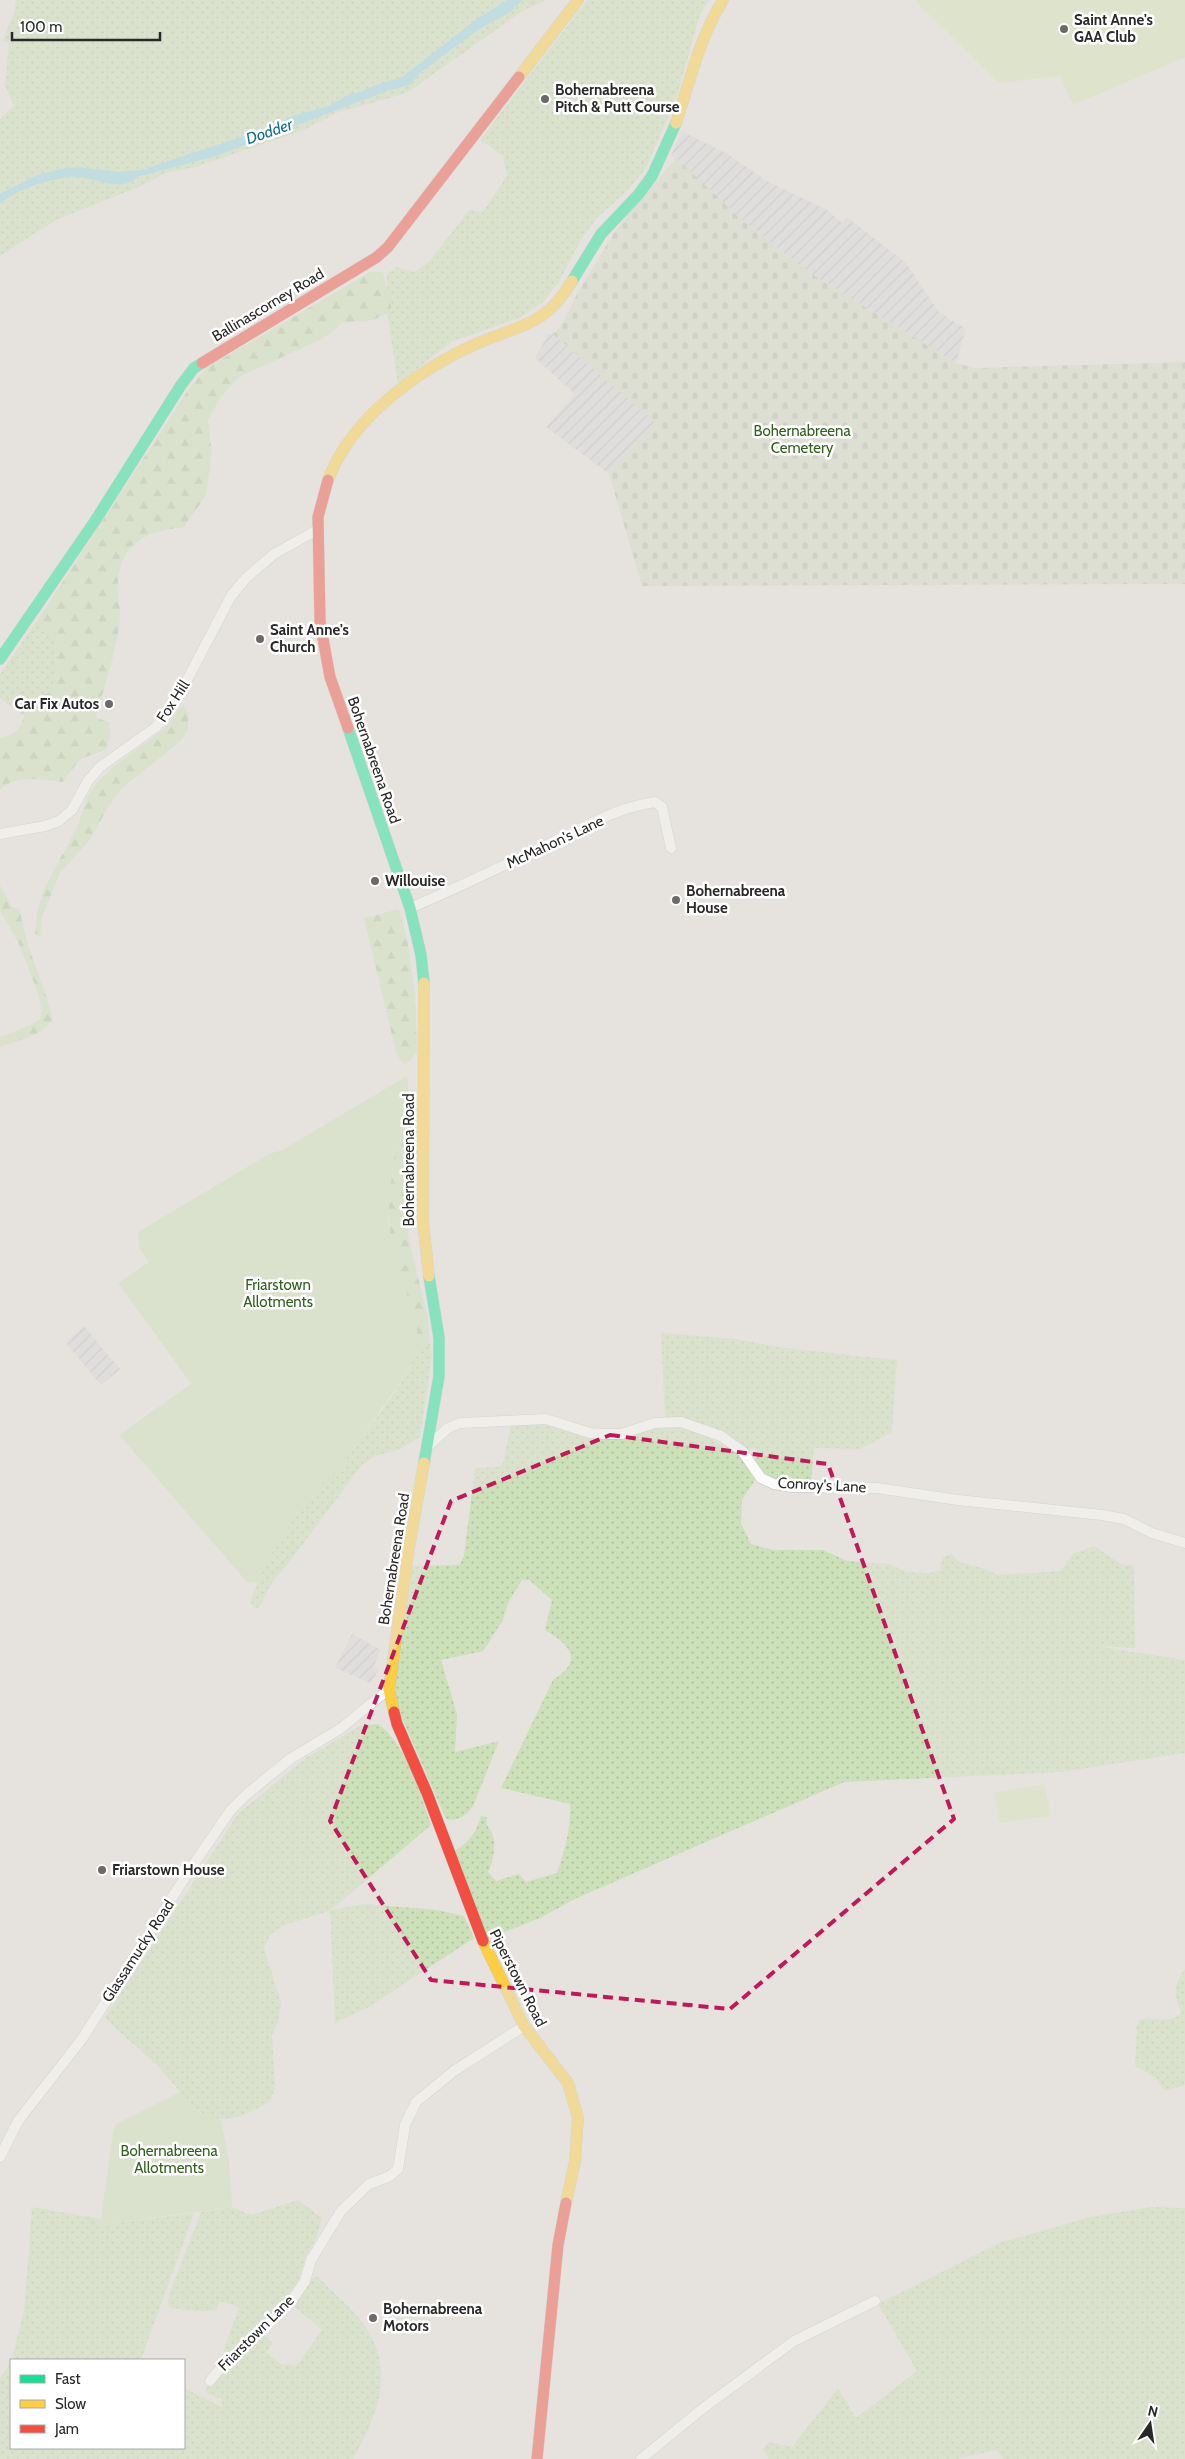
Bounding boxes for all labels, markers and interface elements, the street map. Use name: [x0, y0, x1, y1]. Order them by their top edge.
scale bar: [12, 10, 160, 42]
place label: Saint Anne's GAA Club: [1074, 11, 1153, 46]
text: 100 m: [20, 18, 62, 36]
marker: Saint Anne's GAA Club: [1058, 23, 1070, 35]
place label: Bohernabreena Pitch & Putt Course: [555, 81, 680, 116]
marker: Bohernabreena Pitch & Putt Course: [539, 93, 551, 105]
water label: Dodder: [243, 114, 296, 148]
street label: Ballinascorney Road: [209, 264, 327, 346]
park label: Bohernabreena Cemetery: [753, 422, 851, 457]
place label: Saint Anne's Church: [270, 621, 349, 656]
marker: Saint Anne's Church: [254, 633, 266, 645]
street label: Fox Hill: [153, 676, 193, 725]
street label: Bohernabreena Road: [344, 694, 404, 826]
place label: Car Fix Autos: [14, 695, 99, 713]
marker: Car Fix Autos: [103, 698, 115, 710]
street label: McMahon's Lane: [503, 811, 607, 872]
place label: Willouise: [385, 872, 446, 890]
marker: Willouise: [369, 875, 381, 887]
place label: Bohernabreena House: [686, 882, 786, 917]
marker: Bohernabreena House: [670, 894, 682, 906]
street label: Bohernabreena Road: [400, 1093, 418, 1227]
park label: Friarstown Allotments: [243, 1276, 313, 1311]
street label: Conroy's Lane: [777, 1474, 867, 1496]
street label: Bohernabreena Road: [375, 1492, 413, 1626]
place label: Friarstown House: [112, 1861, 225, 1879]
marker: Friarstown House: [96, 1864, 108, 1876]
street label: Glassamucky Road: [98, 1896, 178, 2006]
street label: Piperstown Road: [486, 1926, 550, 2030]
park label: Bohernabreena Allotments: [120, 2142, 218, 2177]
street label: Friarstown Lane: [214, 2291, 298, 2375]
place label: Bohernabreena Motors: [383, 2300, 483, 2335]
marker: Bohernabreena Motors: [367, 2312, 379, 2324]
legend: [10, 2359, 185, 2449]
text: Fast: [55, 2370, 80, 2388]
text: Slow: [55, 2395, 86, 2413]
north arrow: [1125, 2399, 1175, 2449]
text: N: [1146, 2401, 1160, 2421]
text: Jam: [54, 2420, 79, 2438]

